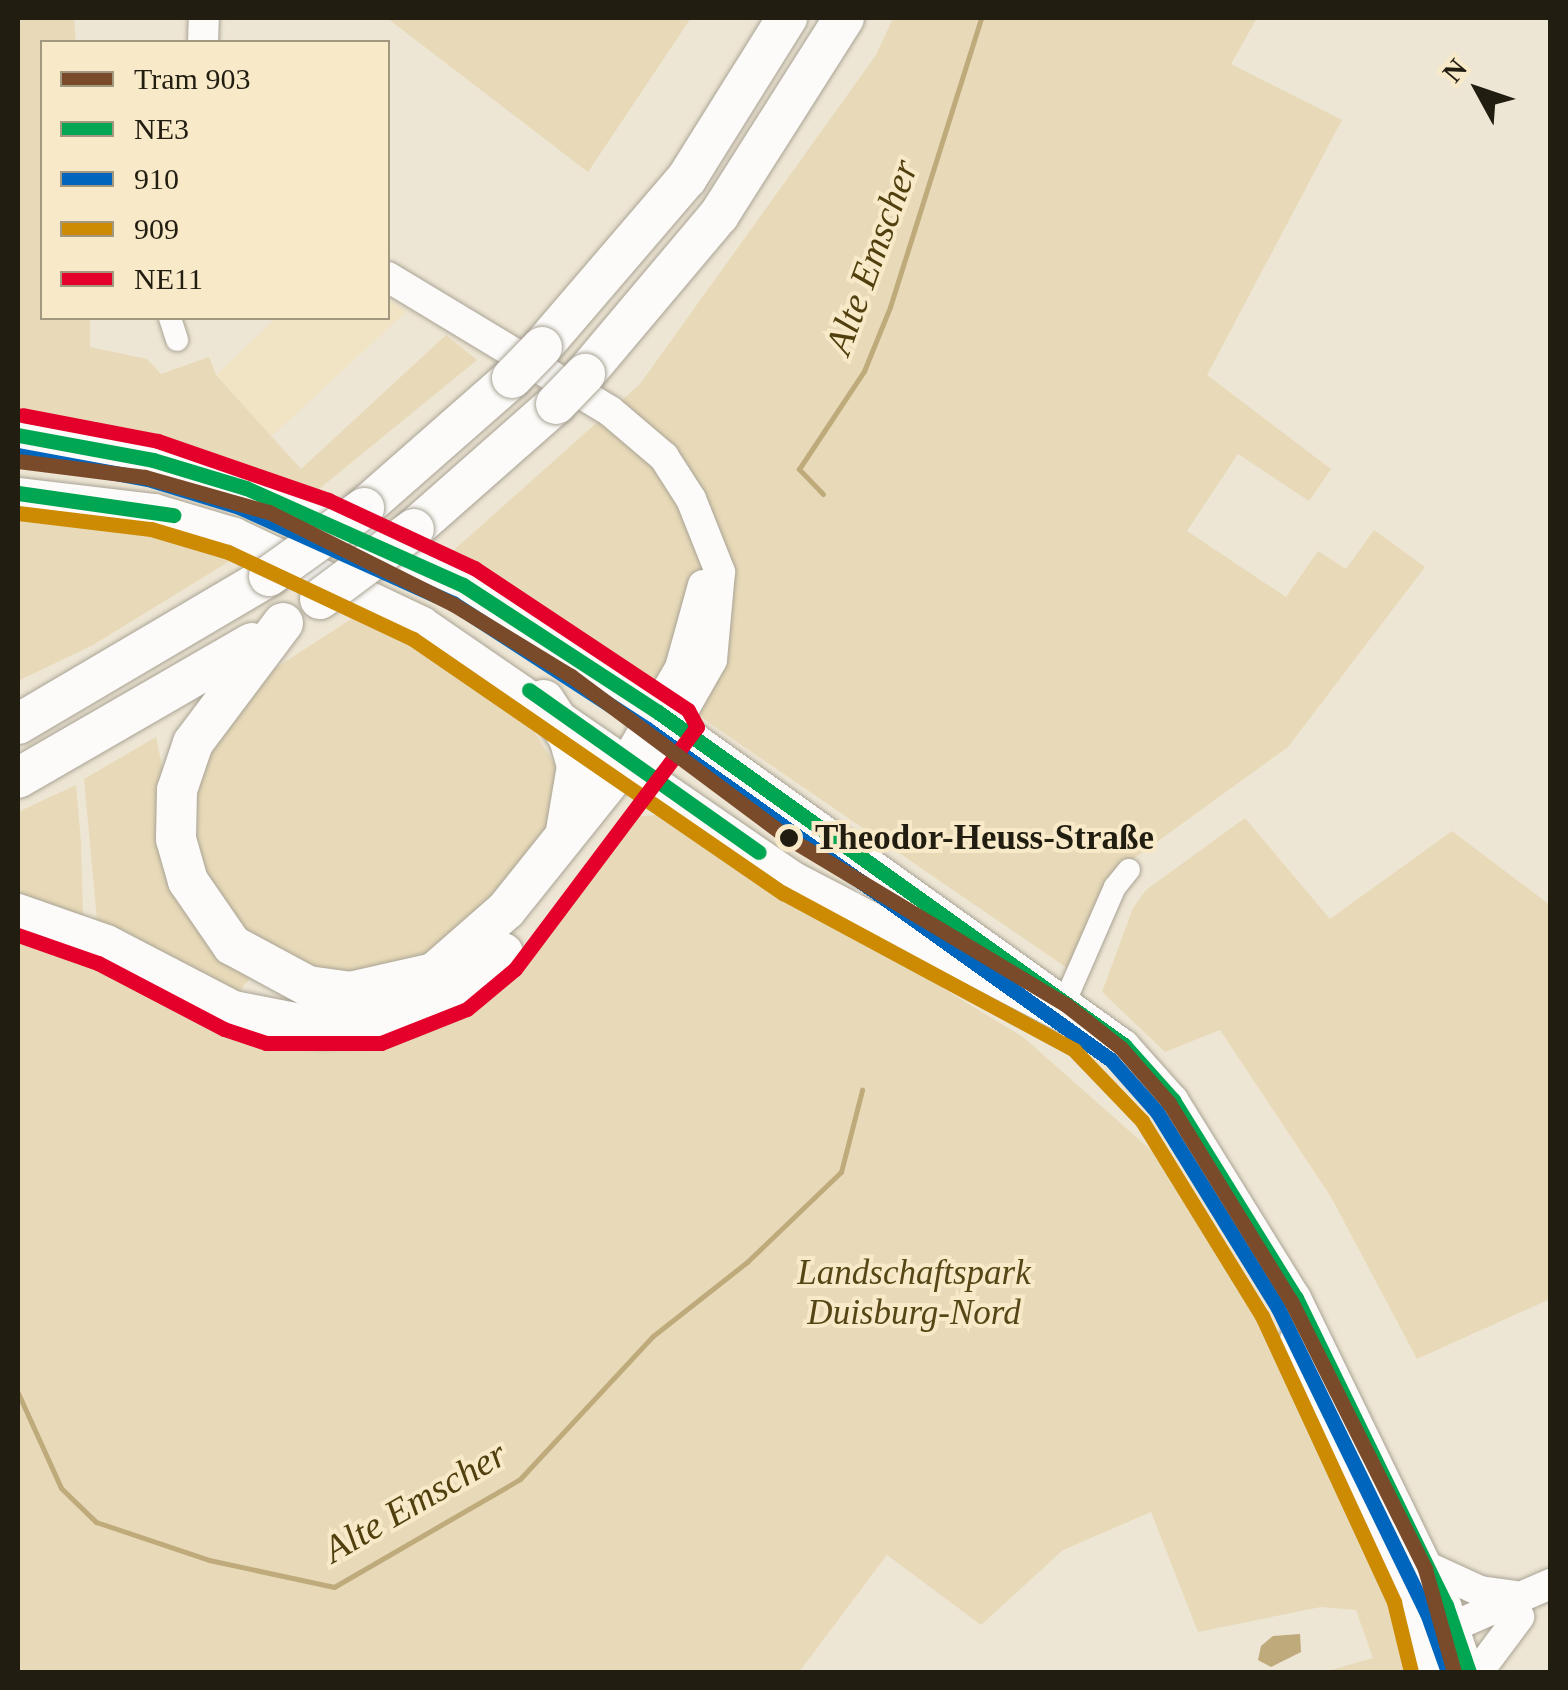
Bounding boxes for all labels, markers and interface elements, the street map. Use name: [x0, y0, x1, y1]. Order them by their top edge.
legend: [40, 40, 390, 320]
north arrow: [1428, 40, 1528, 140]
text: N: [1436, 53, 1473, 88]
text: Tram 903: [134, 62, 250, 95]
text: NE3: [134, 112, 189, 145]
water label: Alte Emscher: [816, 154, 928, 360]
text: 910: [134, 162, 179, 195]
text: 909: [134, 212, 179, 245]
text: NE11: [134, 262, 203, 295]
place label: Theodor-Heuss-Straße: [815, 817, 1154, 859]
marker: Theodor-Heuss-Straße: [772, 821, 806, 855]
park label: Landschaftspark Duisburg-Nord: [797, 1252, 1031, 1334]
water label: Alte Emscher: [315, 1431, 515, 1573]

